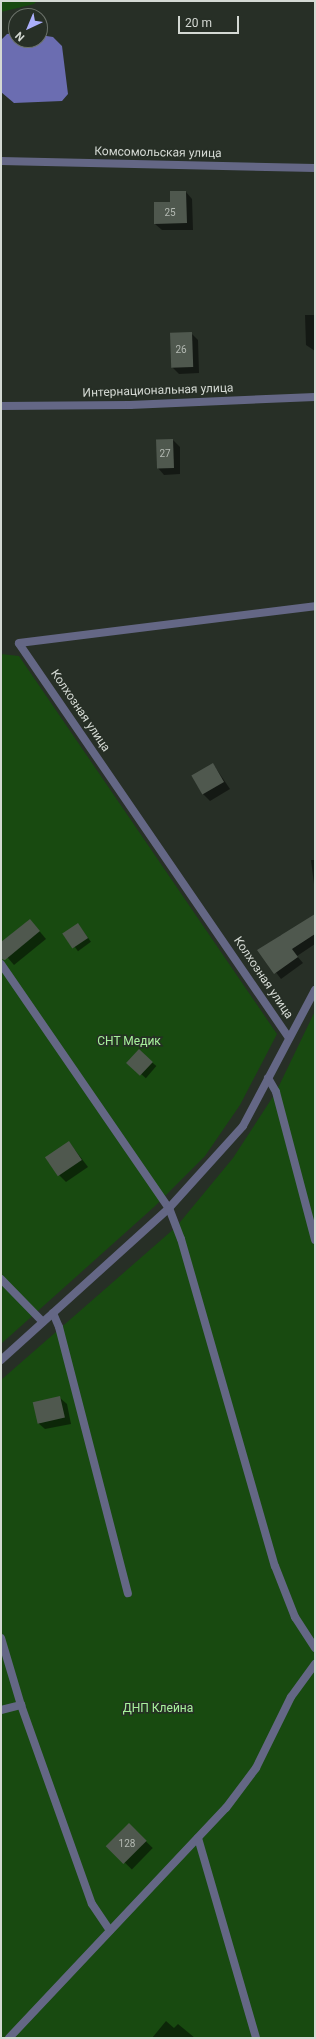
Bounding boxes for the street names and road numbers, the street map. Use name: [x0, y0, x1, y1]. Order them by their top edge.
street label: Комсомольская улица: [94, 145, 222, 161]
street label: Интернациональная улица: [82, 381, 234, 401]
street label: Колхозная улица: [47, 667, 113, 755]
street label: Колхозная улица: [230, 934, 296, 1022]

